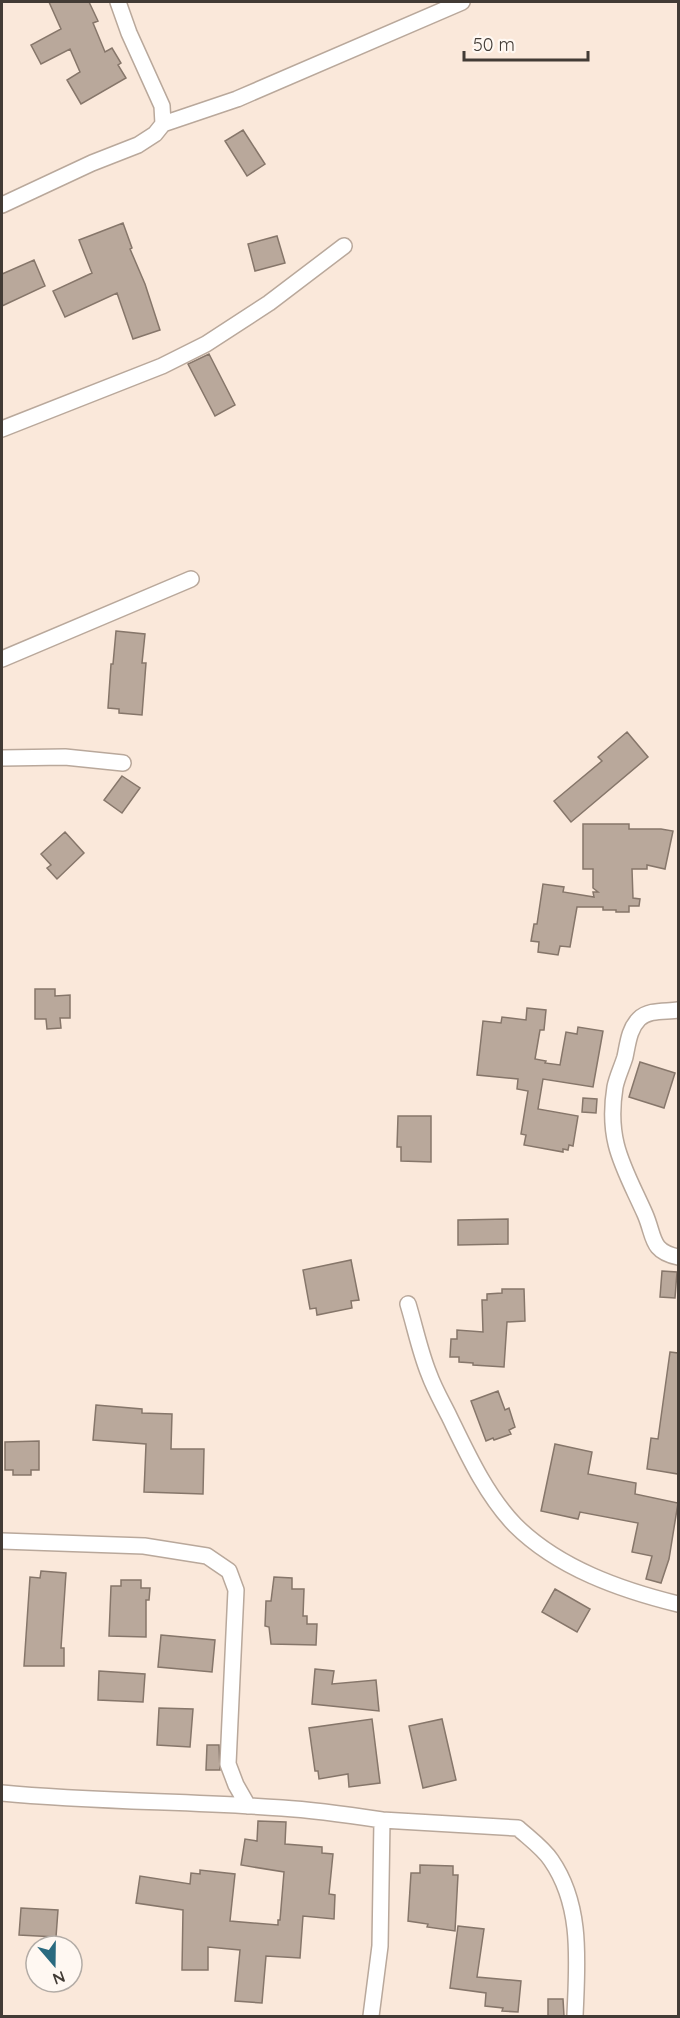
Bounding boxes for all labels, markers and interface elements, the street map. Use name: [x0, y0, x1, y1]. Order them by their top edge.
scale bar: [464, 24, 588, 62]
text: 50 m: [473, 33, 515, 56]
north arrow: [24, 1934, 84, 1994]
text: N: [50, 1967, 68, 1990]

